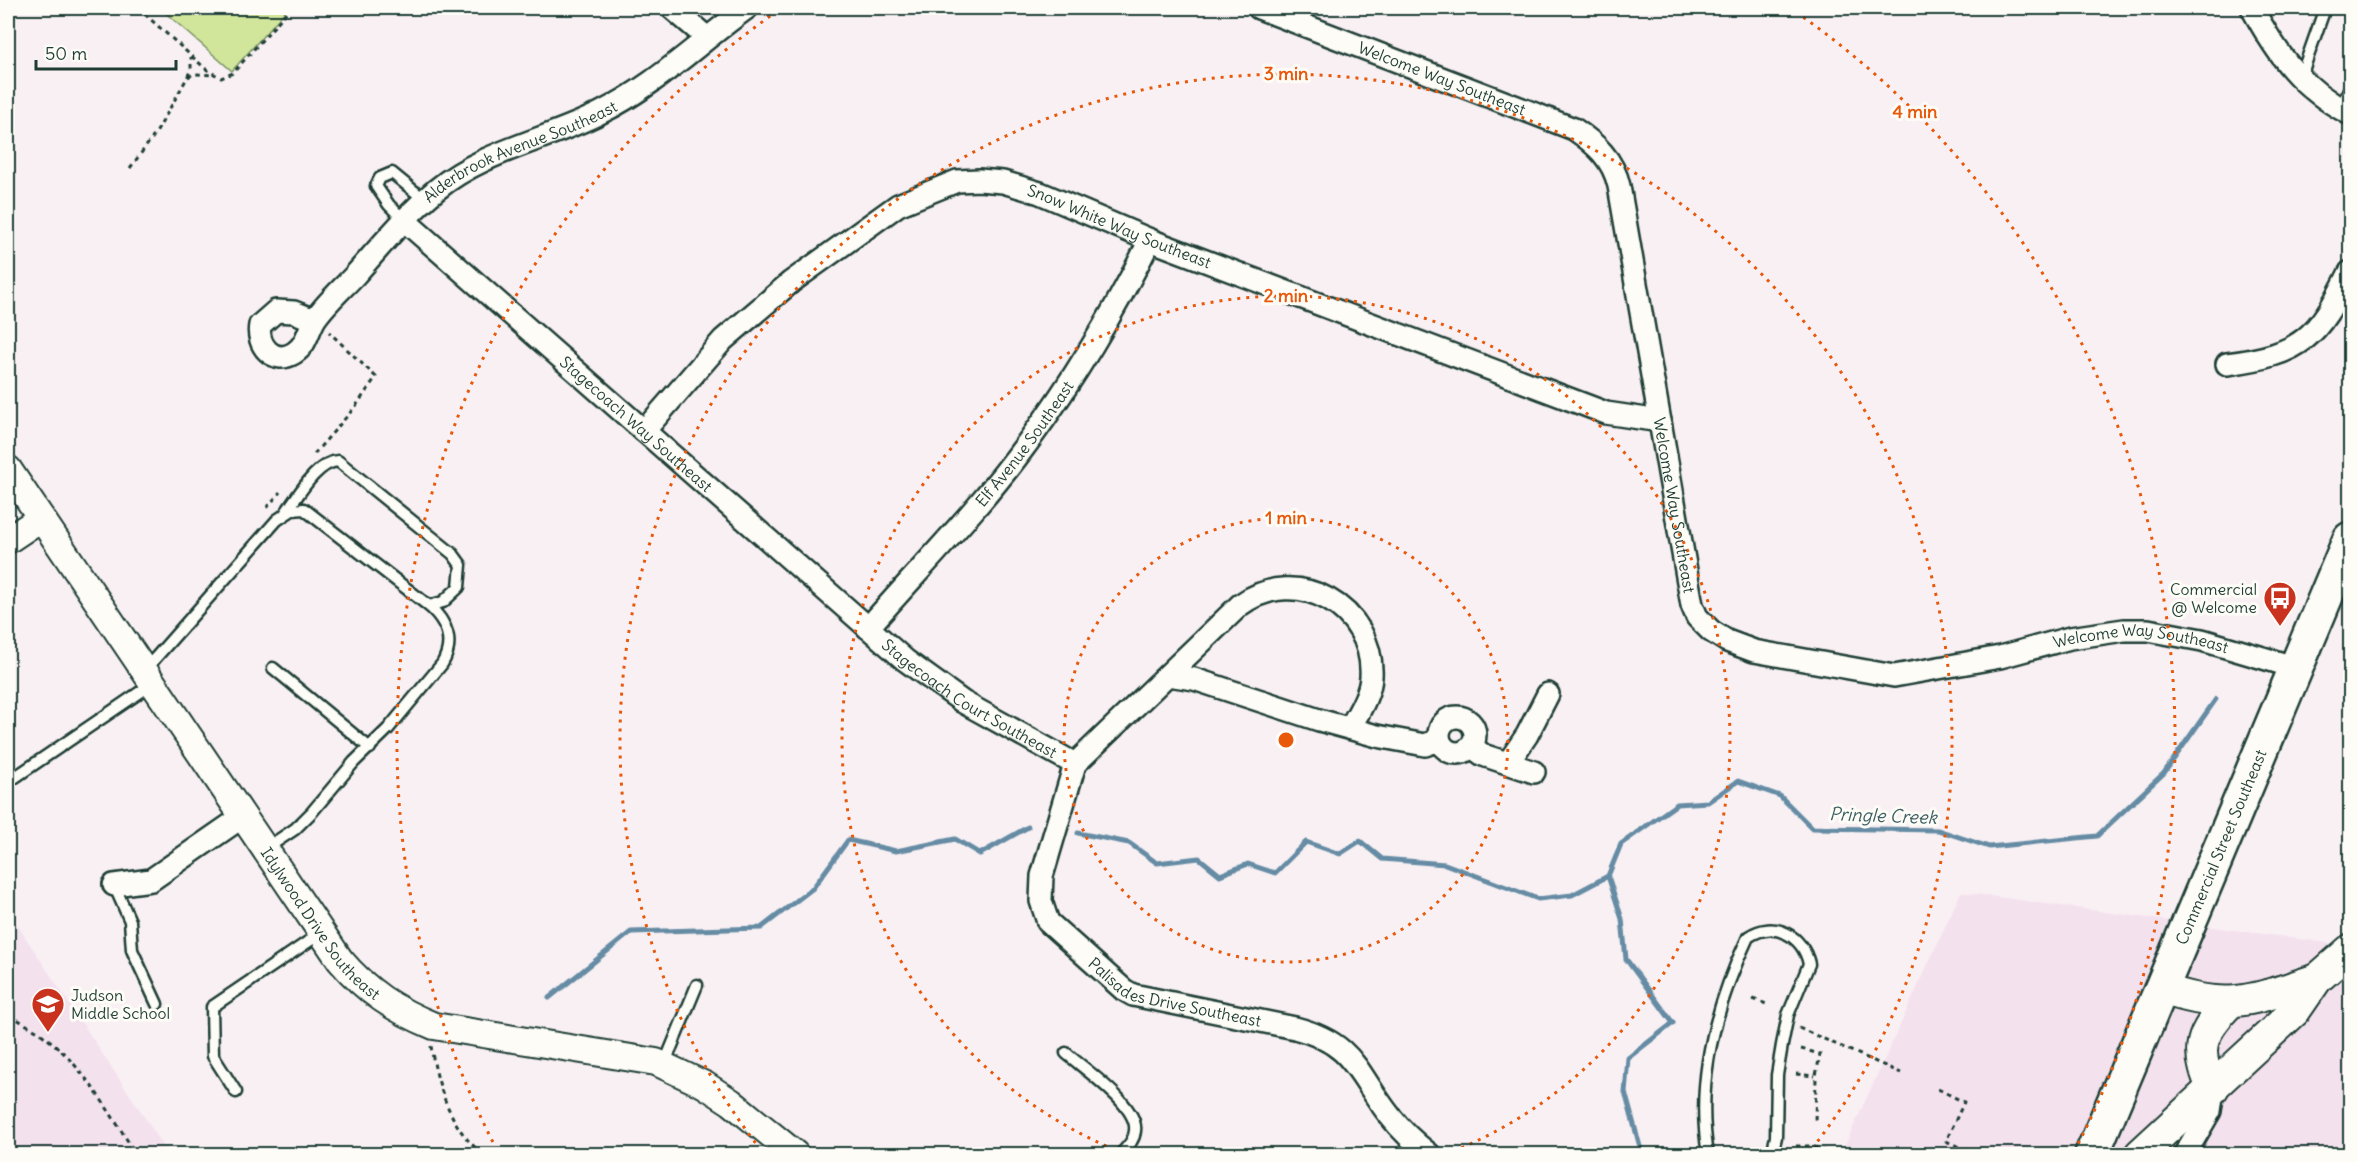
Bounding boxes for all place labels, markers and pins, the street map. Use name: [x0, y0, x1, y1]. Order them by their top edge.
place label: Commercial @ Welcome: [2170, 579, 2257, 617]
bus stop icon: Commercial @ Welcome: [2262, 580, 2298, 627]
centre of rings: [1276, 730, 1296, 750]
place label: Judson Middle School: [71, 985, 170, 1023]
school or university icon: Judson Middle School: [30, 986, 66, 1033]

